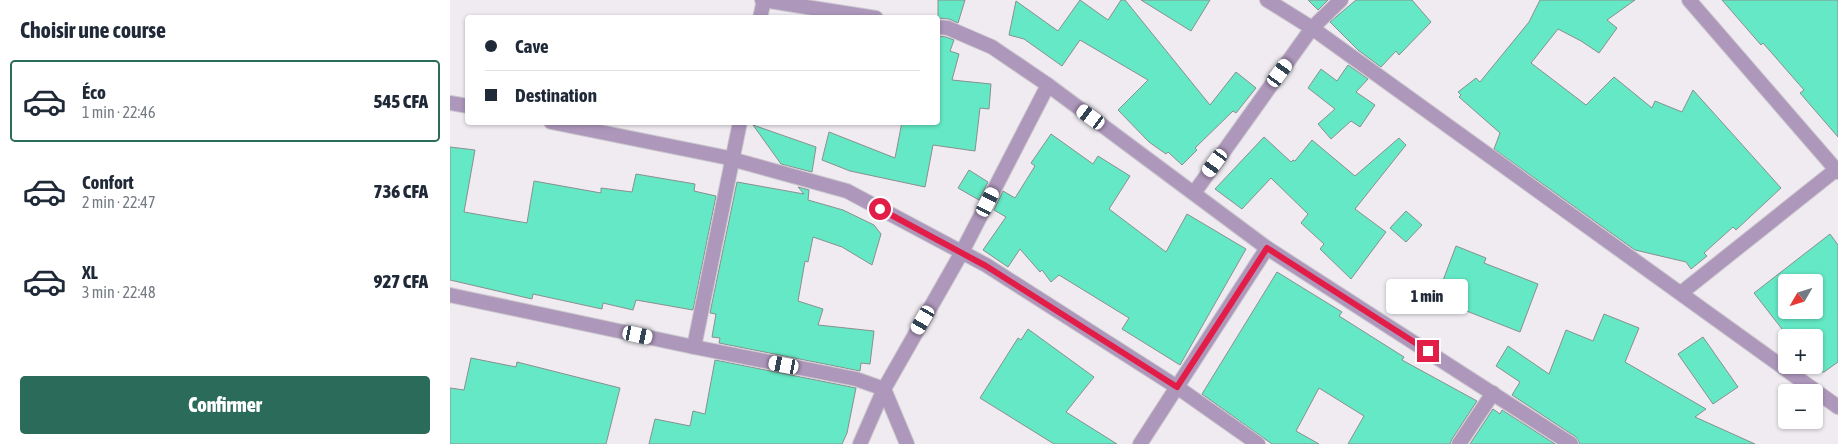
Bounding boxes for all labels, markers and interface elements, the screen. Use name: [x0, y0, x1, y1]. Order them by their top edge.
text: Choisir une course: [20, 17, 166, 43]
text: Cave: [515, 35, 549, 57]
car: [1265, 56, 1294, 90]
icon: car: [22, 79, 67, 124]
text: Éco: [82, 81, 106, 103]
text: Destination: [515, 84, 597, 106]
text: 545 CFA: [373, 90, 428, 112]
car: [1074, 102, 1107, 132]
text: 1 min · 22:46: [82, 103, 155, 121]
car: [1200, 146, 1229, 180]
icon: car: [22, 169, 67, 214]
text: Confort: [82, 171, 134, 193]
text: 736 CFA: [373, 180, 428, 202]
car: [974, 185, 1001, 219]
text: 2 min · 22:47: [82, 193, 155, 211]
route start: [869, 198, 891, 220]
icon: car: [22, 259, 67, 304]
text: XL: [82, 261, 98, 283]
text: 927 CFA: [373, 270, 428, 292]
north arrow: [1778, 274, 1822, 319]
map controls: [1778, 274, 1823, 429]
callout: 1 min: [1387, 278, 1469, 314]
text: 3 min · 22:48: [82, 283, 155, 301]
text: 1 min: [1411, 287, 1443, 305]
car: [909, 303, 936, 337]
car: [621, 325, 654, 345]
button: +: [1778, 329, 1823, 374]
route end: [1417, 340, 1439, 362]
car: [767, 355, 800, 375]
button: Confirmer: [20, 376, 430, 434]
button: −: [1778, 384, 1823, 429]

